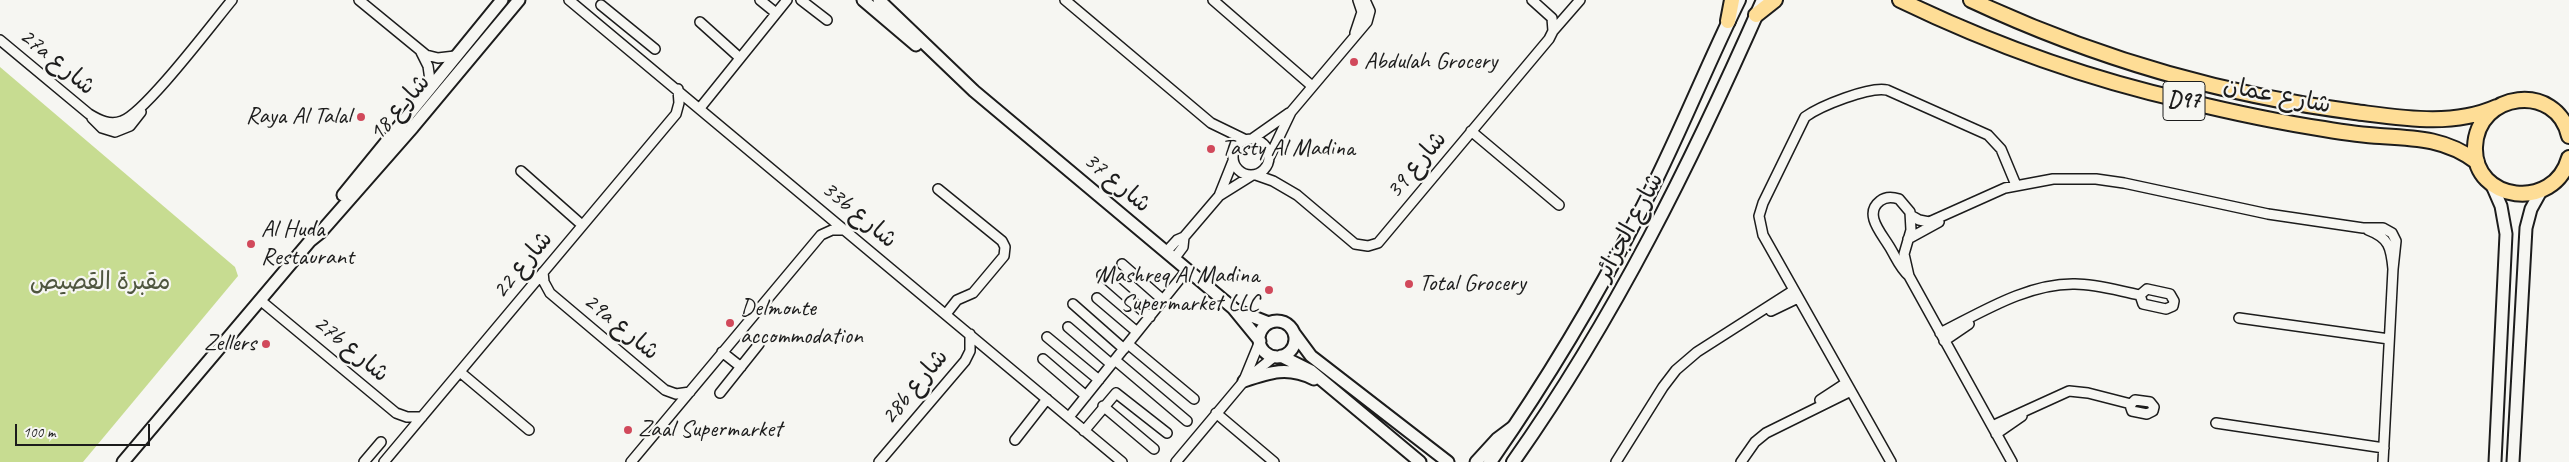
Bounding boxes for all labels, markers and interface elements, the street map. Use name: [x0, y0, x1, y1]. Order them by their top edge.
street label: 27a شارع: [13, 22, 101, 102]
place label: Abdulah Grocery: [1364, 48, 1497, 76]
marker: Abdulah Grocery: [1348, 56, 1360, 68]
street label: شارع 18: [363, 69, 437, 147]
street label: شارع عمان: [2221, 71, 2333, 121]
road number: D97: [2163, 81, 2205, 120]
place label: Raya Al Talal: [246, 103, 351, 131]
marker: Raya Al Talal: [355, 111, 367, 123]
street label: شارع 39: [1380, 125, 1454, 205]
place label: Tasty Al Madina: [1221, 135, 1355, 163]
marker: Tasty Al Madina: [1205, 143, 1217, 155]
street label: شارع 37: [1077, 146, 1157, 220]
street label: شارع الجزائر: [1590, 168, 1670, 286]
street label: 33b شارع: [815, 175, 903, 255]
place label: Al Huda Restaurant: [261, 216, 354, 272]
street label: شارع 22: [486, 225, 560, 305]
marker: Al Huda Restaurant: [245, 238, 257, 250]
place label: Mashreq Al Madina Supermarket LLC: [1097, 262, 1259, 318]
park label: مقبرة القصيص: [30, 269, 170, 297]
place label: Total Grocery: [1419, 270, 1526, 298]
marker: Total Grocery: [1403, 278, 1415, 290]
marker: Mashreq Al Madina Supermarket LLC: [1263, 284, 1275, 296]
street label: 29a شارع: [577, 287, 665, 367]
place label: Delmonte accommodation: [740, 295, 863, 351]
street label: 27b شارع: [307, 309, 395, 389]
marker: Delmonte accommodation: [724, 317, 736, 329]
place label: Zellers: [204, 330, 256, 358]
marker: Zellers: [260, 338, 272, 350]
street label: 28b شارع: [875, 343, 955, 431]
scale bar: [18, 414, 152, 446]
place label: Zaal Supermarket: [638, 416, 782, 444]
text: 100 m: [23, 423, 55, 442]
marker: Zaal Supermarket: [622, 424, 634, 436]

